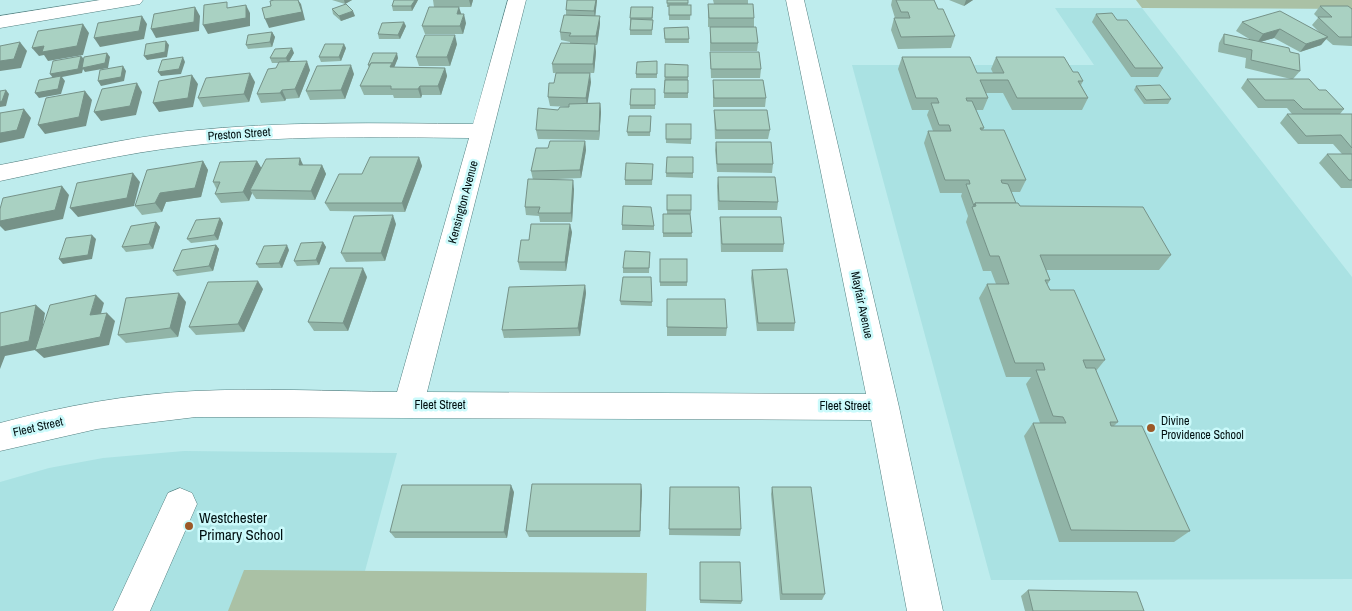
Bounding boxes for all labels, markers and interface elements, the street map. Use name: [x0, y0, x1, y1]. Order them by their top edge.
street label: Preston Street: [207, 124, 271, 144]
street label: Kensington Avenue: [444, 159, 482, 245]
street label: Mayfair Avenue: [847, 270, 877, 340]
street label: Fleet Street: [415, 397, 466, 413]
street label: Fleet Street: [820, 398, 871, 414]
street label: Fleet Street: [11, 413, 65, 441]
place label: Divine Providence School: [1161, 413, 1244, 443]
marker: Divine Providence School: [1145, 422, 1157, 434]
place label: Westchester Primary School: [199, 507, 283, 545]
marker: Westchester Primary School: [183, 520, 195, 532]

